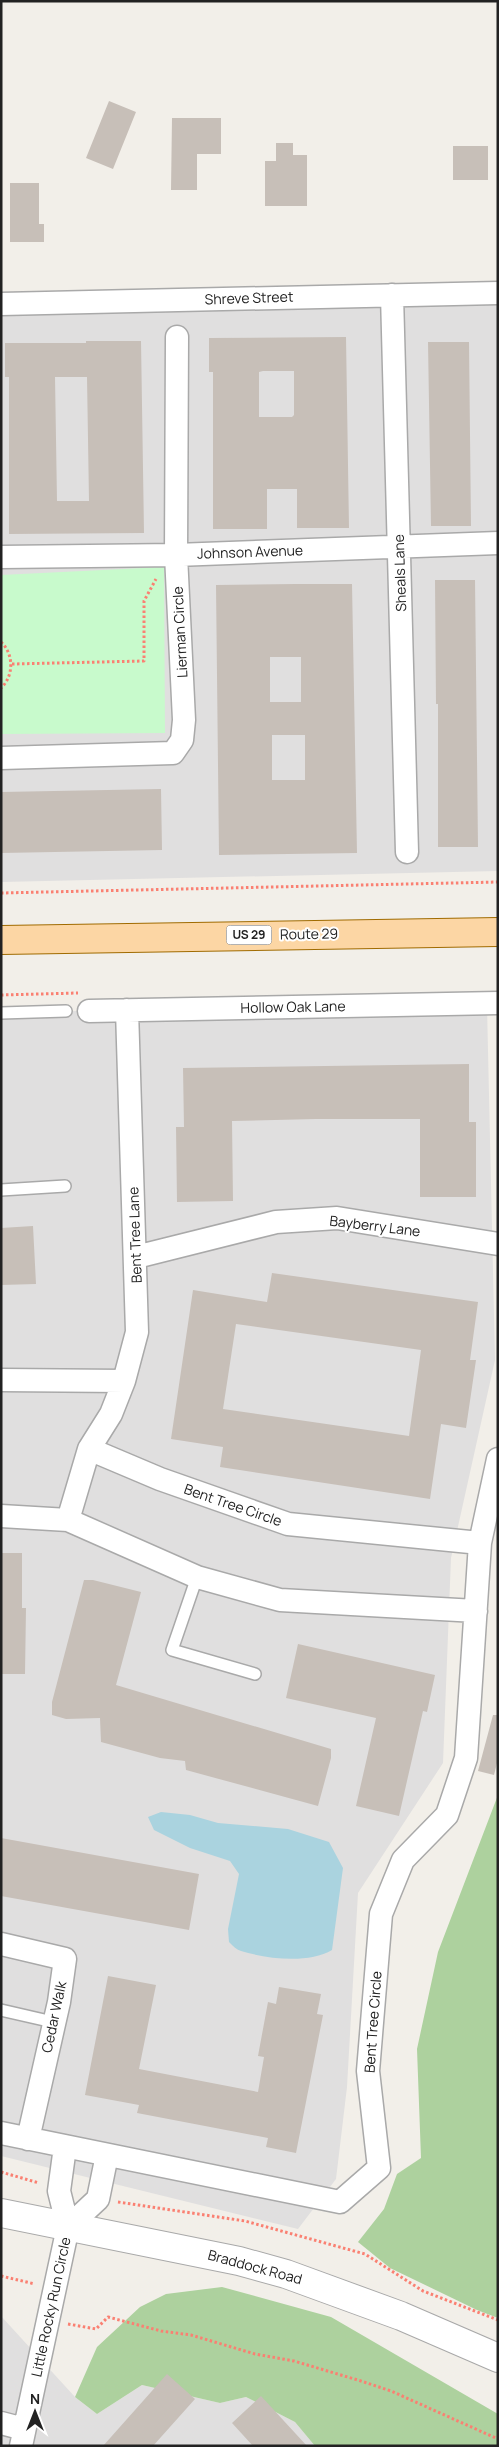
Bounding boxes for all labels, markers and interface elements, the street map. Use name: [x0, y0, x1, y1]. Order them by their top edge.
street label: Shreve Street: [204, 286, 294, 309]
street label: Sheals Lane: [389, 534, 410, 612]
street label: Johnson Avenue: [197, 540, 303, 563]
street label: Lierman Circle: [168, 586, 191, 678]
street label: Route 29: [280, 923, 338, 944]
road number: US 29: [226, 926, 272, 944]
street label: Hollow Oak Lane: [240, 996, 346, 1017]
street label: Bent Tree Lane: [123, 1187, 146, 1284]
street label: Bayberry Lane: [329, 1211, 422, 1240]
street label: Bent Tree Circle: [182, 1479, 285, 1530]
street label: Bent Tree Circle: [359, 1970, 386, 2074]
street label: Cedar Walk: [37, 1978, 71, 2054]
street label: Little Rocky Run Circle: [26, 2235, 75, 2379]
street label: Braddock Road: [206, 2245, 304, 2288]
north arrow: [10, 2387, 60, 2437]
text: N: [30, 2389, 40, 2408]

